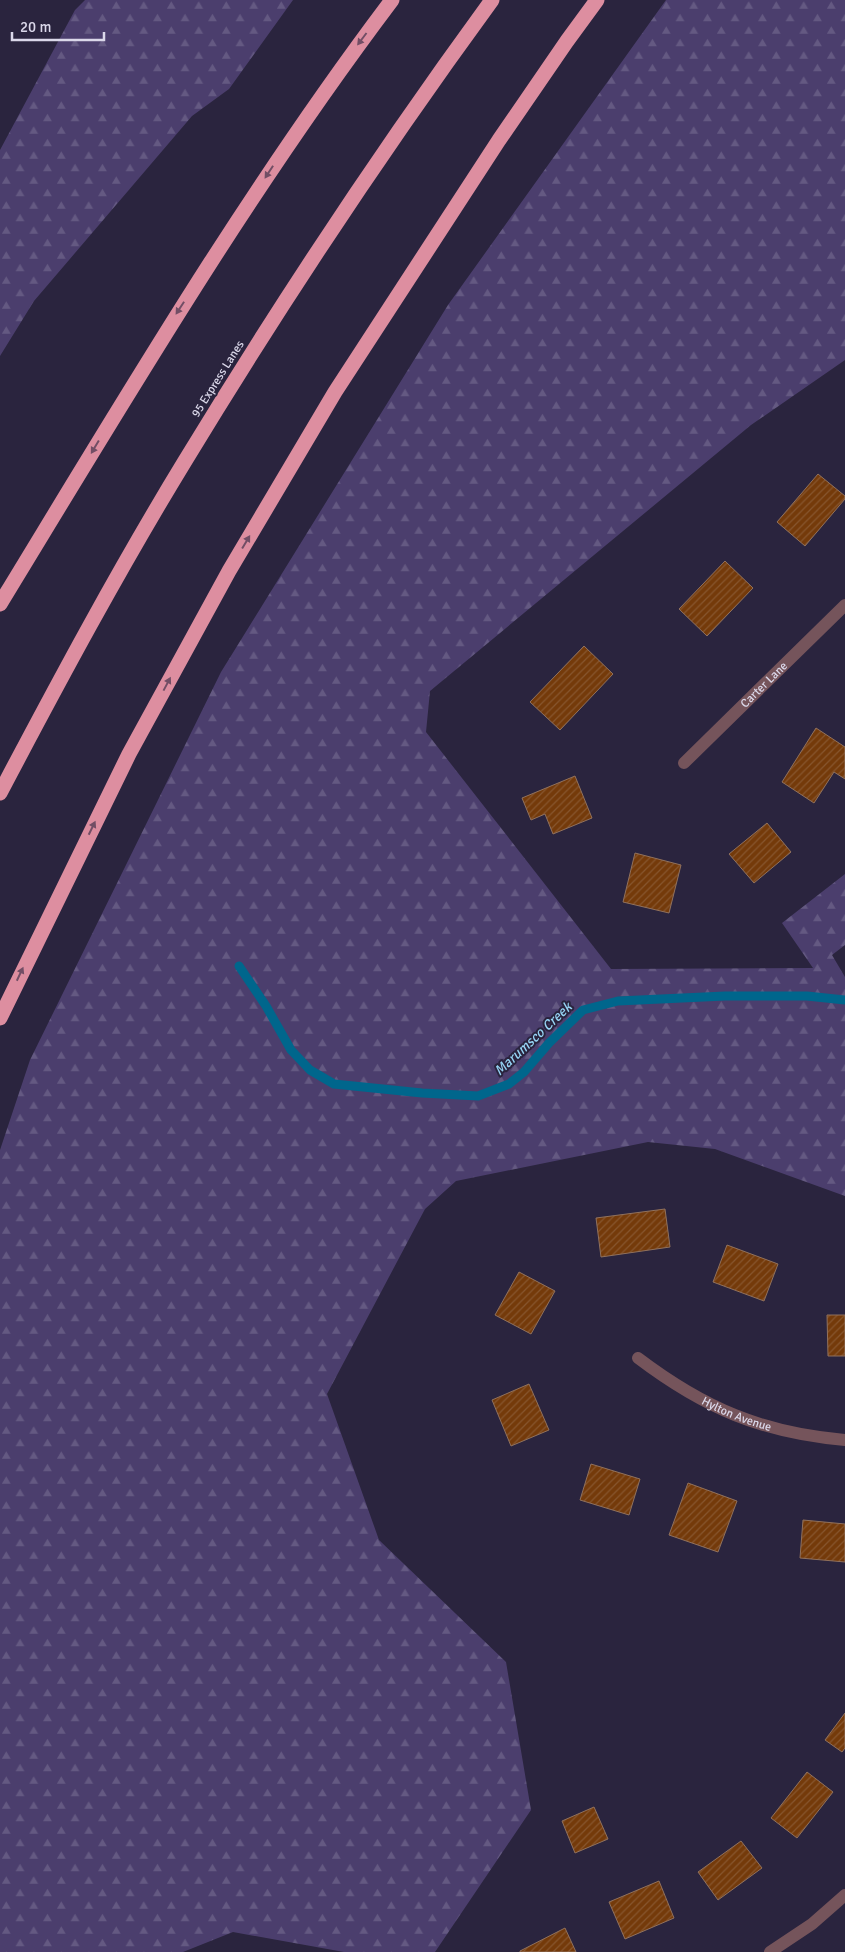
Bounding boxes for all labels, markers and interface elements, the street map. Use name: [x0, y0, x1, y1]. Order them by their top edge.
scale bar: [12, 10, 105, 42]
text: 20 m: [20, 18, 51, 36]
one-way arrow: [357, 32, 368, 45]
one-way arrow: [264, 165, 274, 179]
one-way arrow: [175, 301, 185, 315]
street label: 95 Express Lanes: [188, 338, 248, 420]
one-way arrow: [91, 440, 100, 453]
one-way arrow: [241, 535, 250, 549]
street label: Carter Lane: [737, 658, 791, 711]
one-way arrow: [163, 677, 171, 691]
one-way arrow: [88, 821, 96, 836]
one-way arrow: [17, 967, 25, 981]
water label: Marumsco Creek: [491, 997, 577, 1079]
street label: Hylton Avenue: [699, 1393, 773, 1435]

